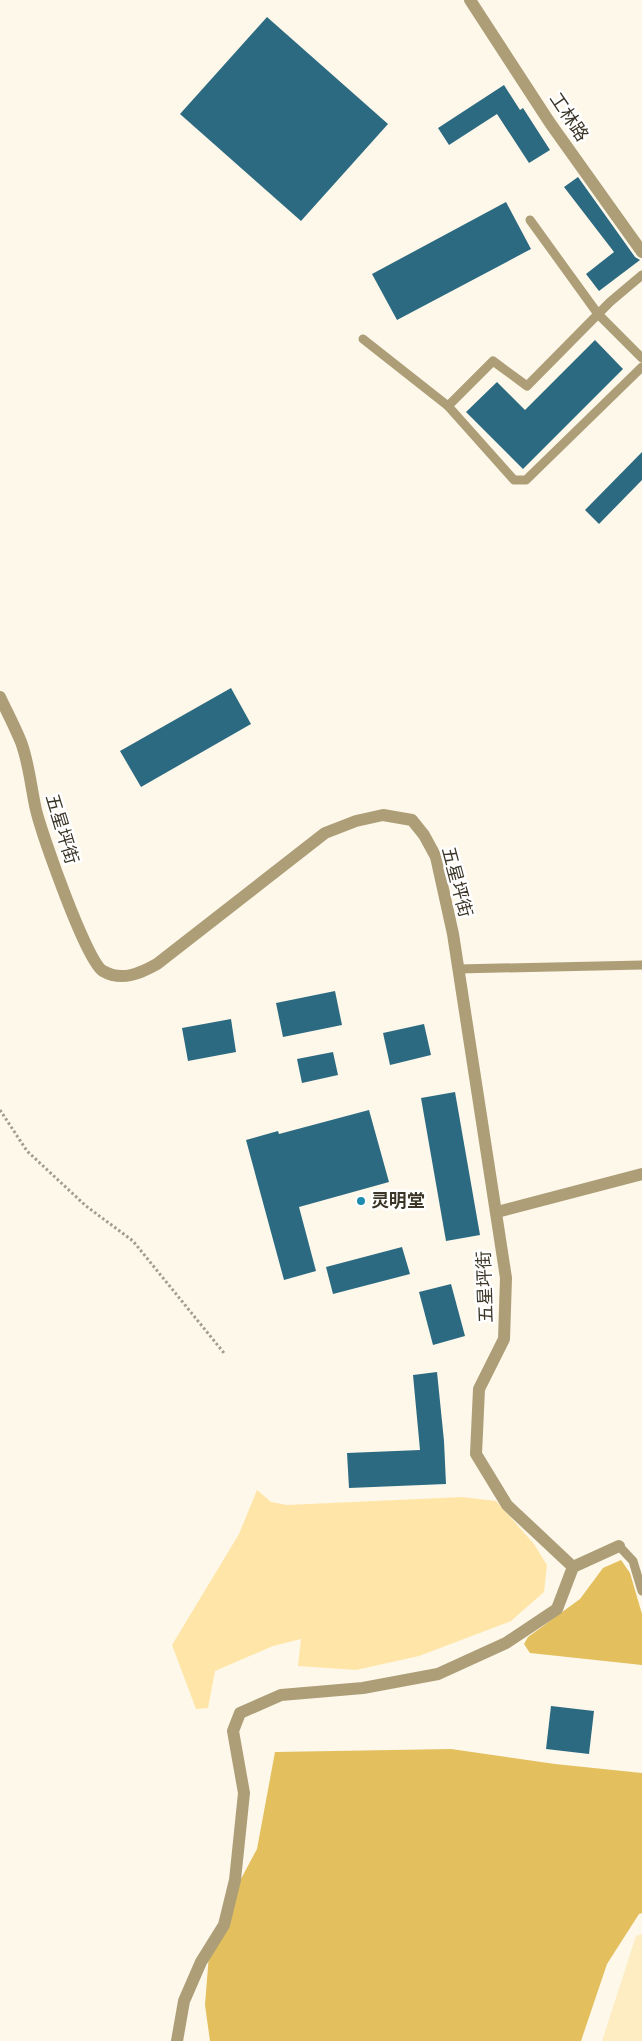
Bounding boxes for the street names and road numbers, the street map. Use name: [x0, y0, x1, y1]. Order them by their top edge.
street label: 工林路: [546, 89, 592, 145]
street label: 五星坪街: [42, 792, 82, 866]
street label: 五星坪街: [438, 845, 476, 919]
street label: 五星坪街: [474, 1251, 496, 1323]

